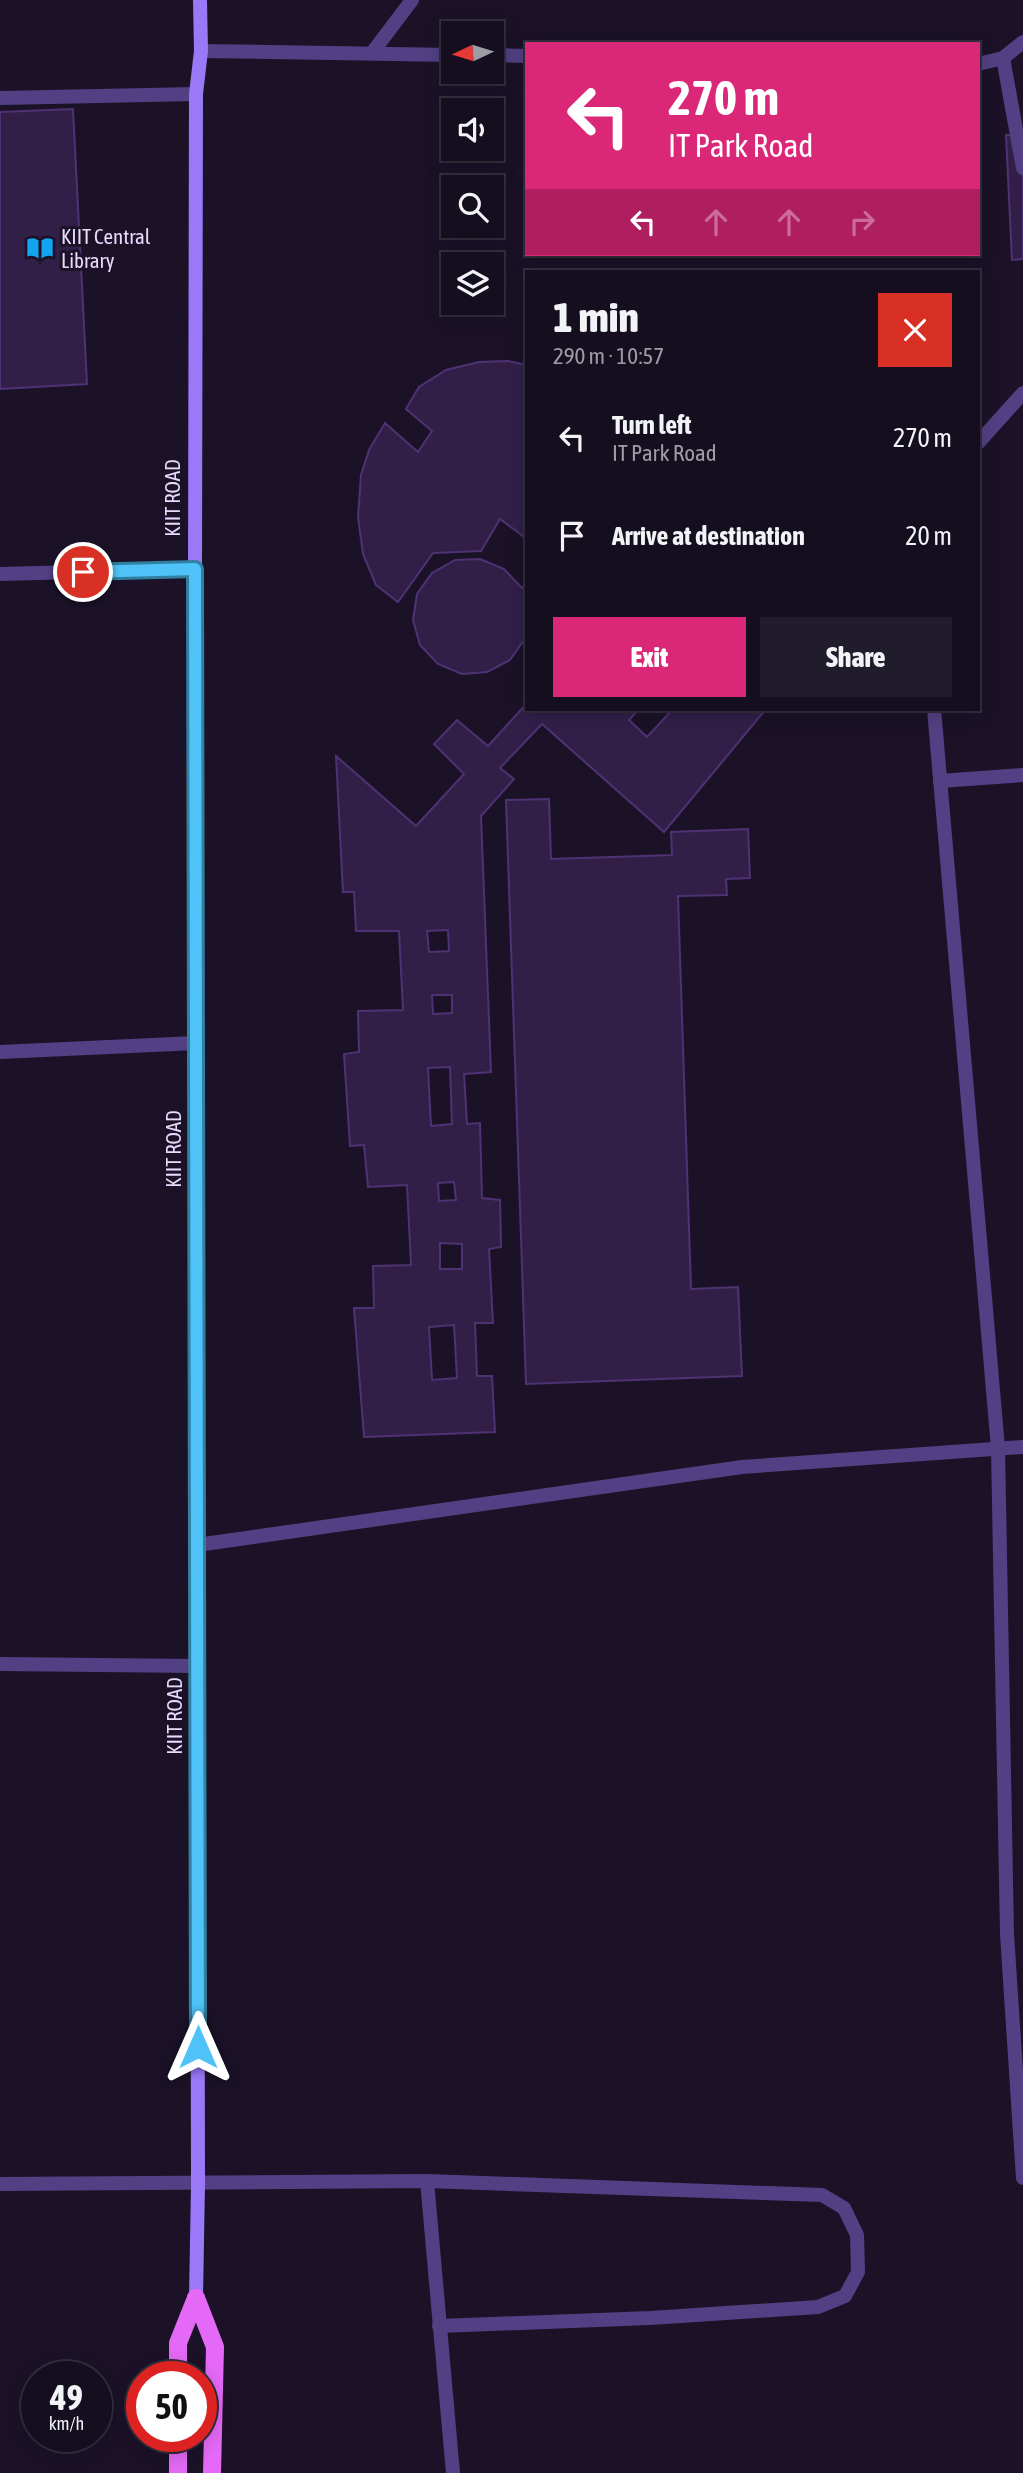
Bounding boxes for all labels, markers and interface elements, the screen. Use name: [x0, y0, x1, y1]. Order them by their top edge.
north arrow: [441, 21, 504, 84]
map controls: [441, 21, 504, 315]
text: 270 m: [668, 69, 779, 125]
icon: left: [553, 70, 644, 161]
button: sound: [441, 98, 504, 161]
text: IT Park Road: [668, 127, 814, 164]
button: search: [441, 175, 504, 238]
icon: left: [624, 203, 662, 241]
icon: ahead: [697, 203, 735, 241]
icon: ahead: [770, 203, 808, 241]
icon: right: [843, 203, 881, 241]
place label: KIIT Central Library: [61, 224, 151, 272]
library icon: KIIT Central Library: [25, 233, 55, 263]
button: layers: [441, 252, 504, 315]
text: 1 min: [553, 293, 639, 341]
button: close: [878, 293, 952, 367]
text: 290 m · 10:57: [553, 343, 664, 369]
text: Turn left: [612, 410, 692, 440]
icon: left: [553, 419, 591, 457]
text: 270 m: [893, 423, 952, 453]
text: IT Park Road: [612, 440, 717, 466]
street label: KIIT ROAD: [160, 459, 184, 537]
icon: arrive: [553, 517, 591, 555]
text: Arrive at destination: [612, 521, 805, 551]
text: 20 m: [905, 521, 952, 551]
pin: [53, 542, 113, 602]
icon: arrive: [64, 553, 102, 591]
button: Exit: [553, 617, 746, 697]
button: Share: [760, 617, 952, 697]
street label: KIIT ROAD: [161, 1110, 185, 1188]
street label: KIIT ROAD: [162, 1677, 186, 1755]
position arrow: [161, 2010, 235, 2084]
speed limit sign: 50: [126, 2361, 217, 2452]
text: 49: [50, 2377, 83, 2417]
text: km/h: [49, 2413, 84, 2434]

